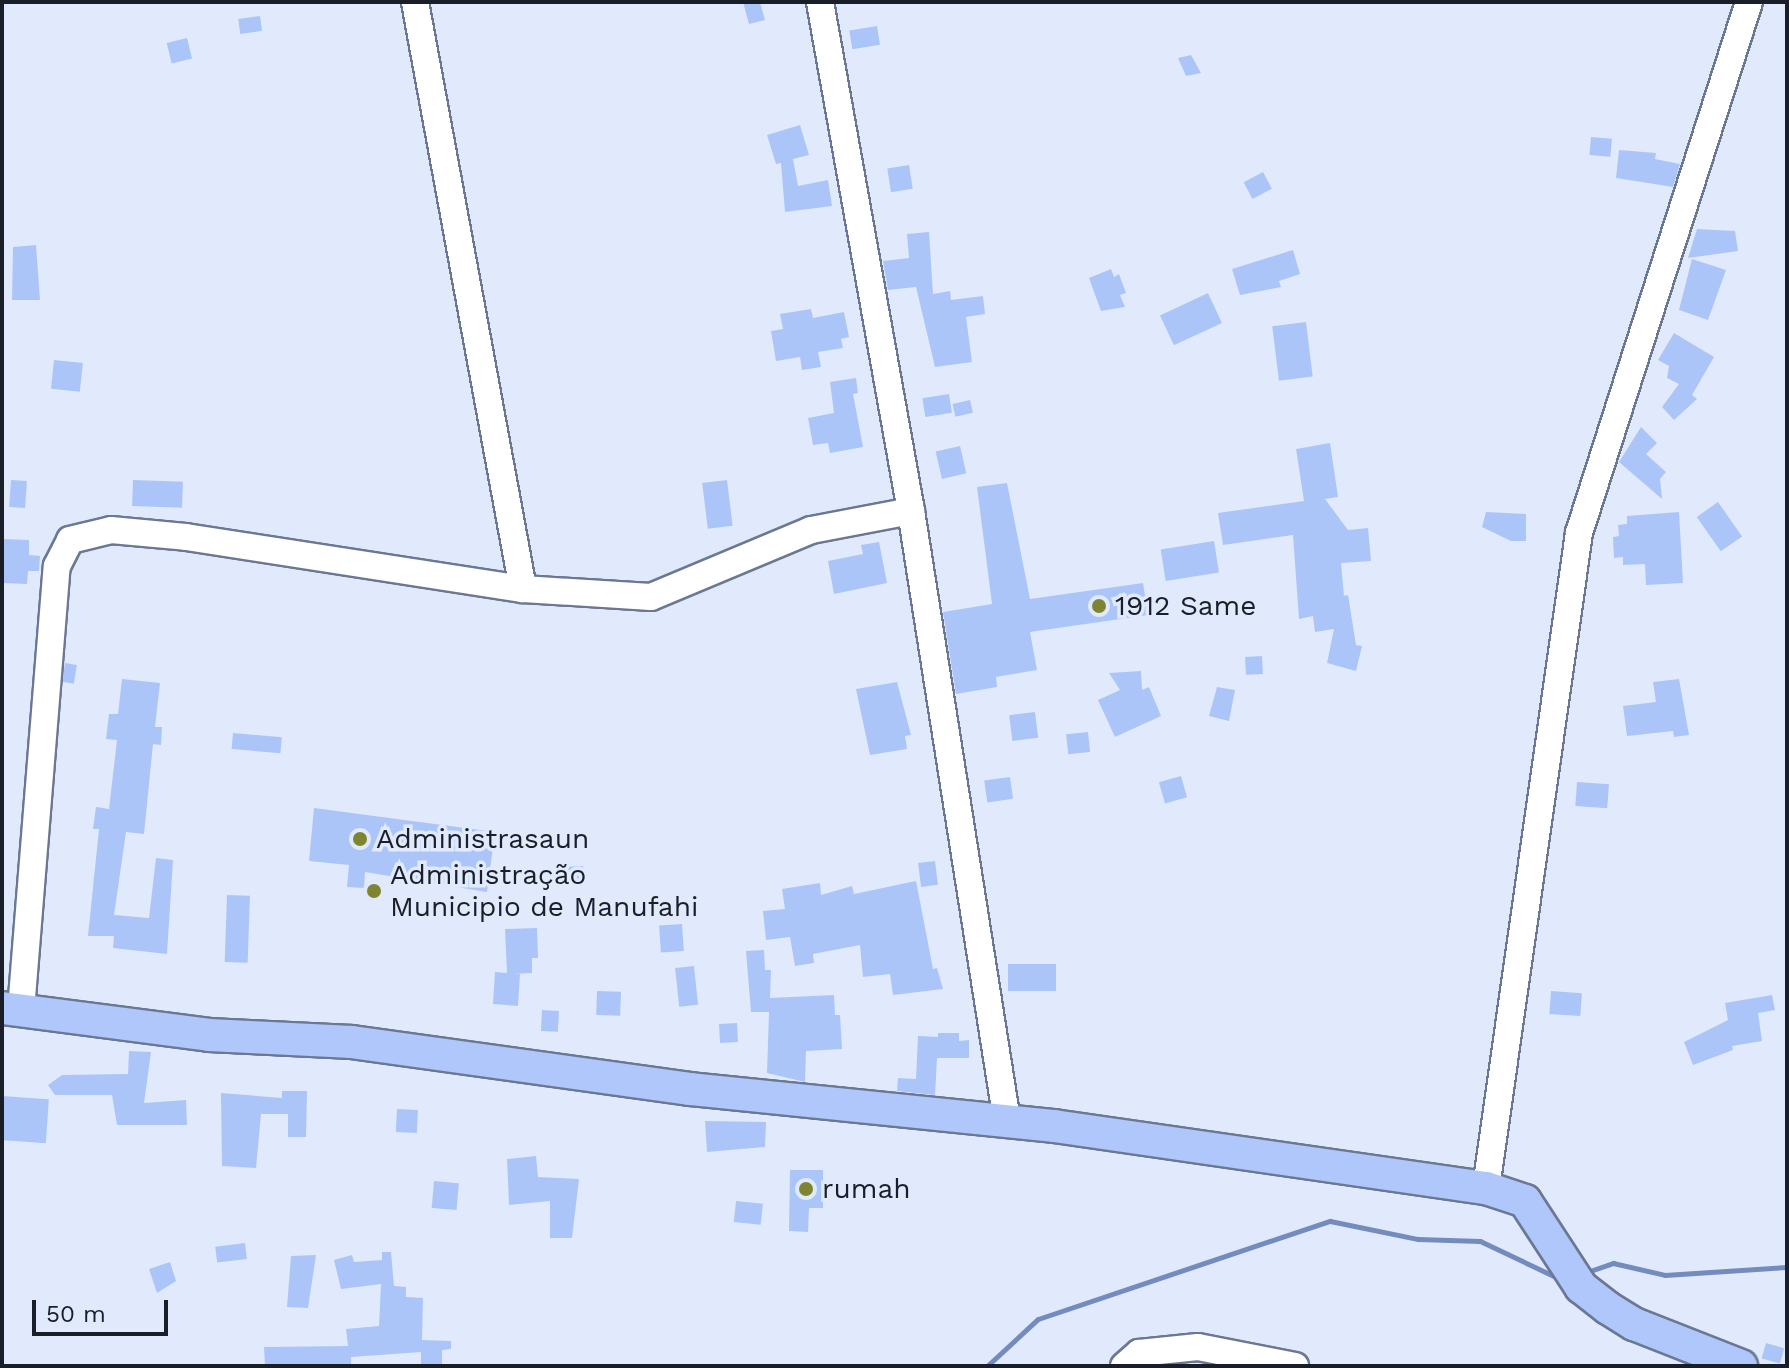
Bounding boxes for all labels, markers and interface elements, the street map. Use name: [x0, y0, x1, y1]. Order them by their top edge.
place label: 1912 Same: [1115, 589, 1256, 623]
marker: 1912 Same: [1090, 597, 1108, 615]
place label: Administrasaun: [376, 822, 589, 856]
marker: Administrasaun: [351, 830, 369, 848]
place label: Administração Municipio de Manufahi: [390, 858, 698, 924]
marker: Administração Municipio de Manufahi: [365, 882, 383, 900]
place label: rumah: [822, 1172, 911, 1206]
marker: rumah: [797, 1180, 815, 1198]
scale bar: [36, 1284, 172, 1334]
text: 50 m: [46, 1300, 106, 1328]

